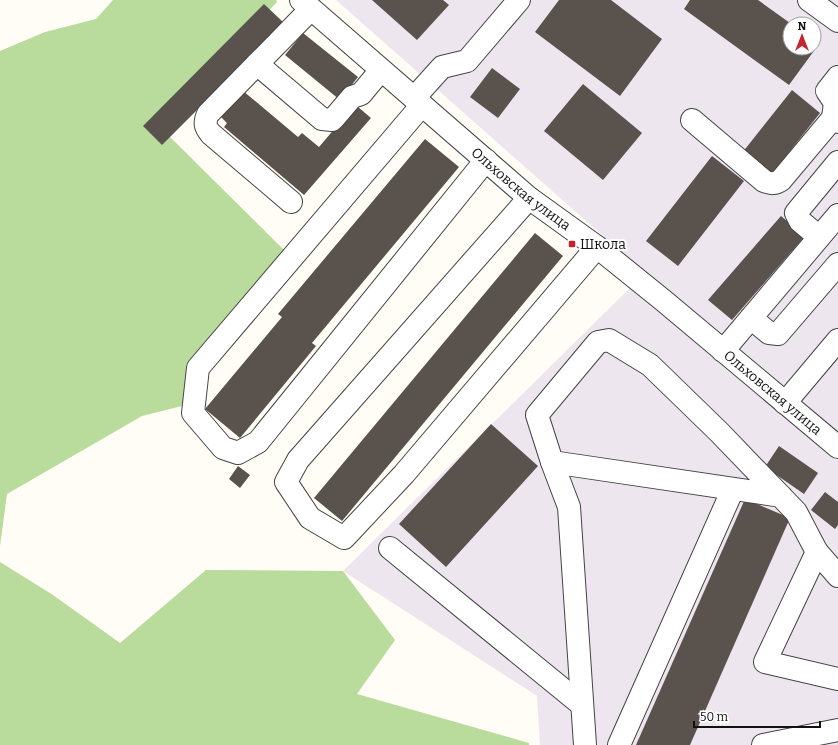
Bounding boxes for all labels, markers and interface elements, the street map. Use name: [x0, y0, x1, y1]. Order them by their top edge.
north arrow: [782, 16, 822, 56]
text: N: [798, 20, 807, 33]
street label: Ольховская улица: [468, 143, 574, 234]
place label: Школа: [580, 236, 626, 253]
marker: Школа: [567, 239, 577, 249]
street label: Ольховская улица: [720, 346, 826, 439]
scale bar: [694, 703, 820, 729]
text: 50 m: [700, 710, 729, 724]

